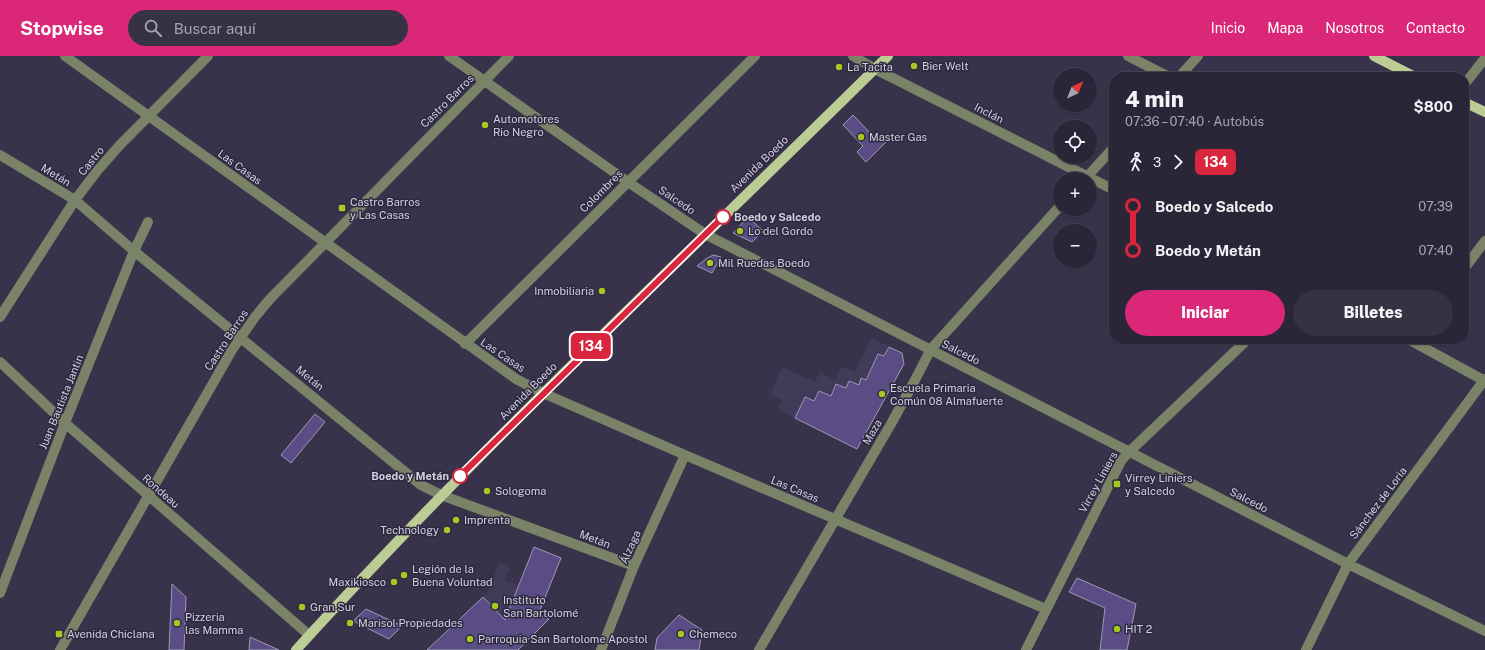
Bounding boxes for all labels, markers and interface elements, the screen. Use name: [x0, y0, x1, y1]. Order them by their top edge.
search box: [128, 10, 408, 46]
text: Stopwise: [20, 17, 104, 39]
icon: search: [142, 17, 164, 39]
text: Buscar aquí: [174, 20, 256, 37]
text: Inicio: [1211, 20, 1245, 36]
text: Mapa: [1267, 20, 1303, 36]
text: Nosotros: [1325, 20, 1384, 36]
text: Contacto: [1406, 20, 1465, 36]
place label: Bier Welt: [922, 60, 968, 72]
place label: La Tacita: [847, 61, 893, 73]
marker: Bier Welt: [909, 61, 919, 71]
marker: La Tacita: [834, 62, 844, 72]
north arrow: [1053, 68, 1097, 112]
map controls: [1053, 68, 1097, 268]
street label: Castro Barros: [418, 72, 476, 130]
text: 4 min: [1125, 86, 1184, 112]
text: $800: [1413, 98, 1453, 115]
street label: Inclán: [972, 101, 1006, 125]
place label: Automotores Rio Negro: [493, 113, 560, 138]
text: 07:36 – 07:40 · Autobús: [1125, 114, 1264, 129]
marker: Automotores Rio Negro: [480, 120, 490, 130]
button: locate: [1053, 120, 1097, 164]
place label: Master Gas: [869, 131, 928, 143]
marker: Master Gas: [856, 132, 866, 142]
street label: Avenida Boedo: [728, 133, 790, 195]
street label: Castro: [76, 144, 106, 178]
street label: Las Casas: [216, 147, 265, 187]
icon: walk: [1125, 151, 1147, 173]
icon: forward: [1167, 151, 1189, 173]
text: 134: [1203, 154, 1228, 170]
text: 3: [1153, 155, 1161, 170]
street label: Metán: [39, 162, 73, 188]
street label: Colombres: [577, 167, 625, 215]
button: +: [1053, 172, 1097, 216]
street label: Salcedo: [656, 183, 698, 217]
place label: Castro Barros y Las Casas: [350, 196, 420, 221]
text: Boedo y Salcedo: [1155, 198, 1273, 215]
text: 07:39: [1418, 199, 1453, 214]
marker: Castro Barros y Las Casas: [337, 203, 347, 213]
marker: Boedo y Salcedo: [715, 209, 731, 225]
place label: Boedo y Salcedo: [734, 211, 821, 223]
button: −: [1053, 224, 1097, 268]
place label: Lo del Gordo: [748, 225, 813, 237]
marker: Lo del Gordo: [735, 226, 745, 236]
text: Boedo y Metán: [1155, 242, 1261, 259]
text: 07:40: [1419, 243, 1453, 258]
place label: Mil Ruedas Boedo: [718, 257, 810, 269]
marker: Mil Ruedas Boedo: [705, 258, 715, 268]
place label: Inmobiliaria: [534, 285, 594, 297]
marker: Inmobiliaria: [597, 286, 607, 296]
button: Iniciar: [1125, 290, 1285, 336]
button: Billetes: [1293, 290, 1453, 336]
street label: Castro Barros: [202, 307, 250, 373]
line badge: 134: [568, 333, 614, 359]
street label: Las Casas: [478, 336, 528, 375]
street label: Salcedo: [940, 337, 982, 367]
text: 134: [579, 338, 603, 354]
street label: Juan Bautista Jantin: [37, 353, 85, 451]
street label: Avenida Boedo: [497, 360, 559, 422]
street label: Metán: [294, 363, 326, 393]
place label: Escuela Primaria Común 08 Almafuerte: [890, 382, 1003, 407]
marker: Escuela Primaria Común 08 Almafuerte: [877, 389, 887, 399]
street label: Maza: [860, 417, 884, 447]
street label: Virrey Liniers: [1076, 449, 1120, 515]
street label: Sánchez de Loria: [1347, 465, 1409, 541]
marker: Boedo y Metán: [452, 468, 468, 484]
place label: Boedo y Metán: [371, 470, 449, 482]
street label: Rondeau: [140, 472, 182, 510]
place label: Virrey Liniers y Salcedo: [1125, 472, 1193, 497]
street label: Las Casas: [769, 473, 821, 505]
marker: Virrey Liniers y Salcedo: [1112, 479, 1122, 489]
place label: Sologoma: [495, 485, 546, 497]
street label: Salcedo: [1228, 485, 1270, 515]
marker: Sologoma: [482, 486, 492, 496]
place label: Imprenta: [464, 514, 510, 526]
marker: Imprenta: [451, 515, 461, 525]
place label: Technology: [380, 524, 439, 536]
marker: Technology: [442, 525, 452, 535]
street label: Metán: [578, 528, 612, 550]
street label: Álzaga: [616, 528, 643, 566]
place label: Legión de la Buena Voluntad: [412, 563, 493, 588]
marker: Legión de la Buena Voluntad: [399, 570, 409, 580]
place label: Maxikiosco: [329, 576, 386, 588]
marker: Maxikiosco: [389, 577, 399, 587]
place label: Instituto San Bartolomé: [503, 594, 578, 619]
place label: Gran Sur: [310, 601, 355, 613]
marker: Instituto San Bartolomé: [490, 601, 500, 611]
marker: Gran Sur: [297, 602, 307, 612]
place label: Pizzeria las Mamma: [185, 611, 243, 636]
place label: Marisol Propiedades: [358, 617, 463, 629]
marker: Pizzeria las Mamma: [172, 618, 182, 628]
marker: Marisol Propiedades: [345, 618, 355, 628]
place label: HIT 2: [1125, 623, 1153, 635]
marker: HIT 2: [1112, 624, 1122, 634]
place label: Avenida Chiclana: [67, 628, 155, 640]
place label: Chemeco: [689, 628, 737, 640]
marker: Avenida Chiclana: [54, 629, 64, 639]
marker: Chemeco: [676, 629, 686, 639]
place label: Parroquia San Bartolome Apostol: [478, 633, 648, 645]
marker: Parroquia San Bartolome Apostol: [465, 634, 475, 644]

